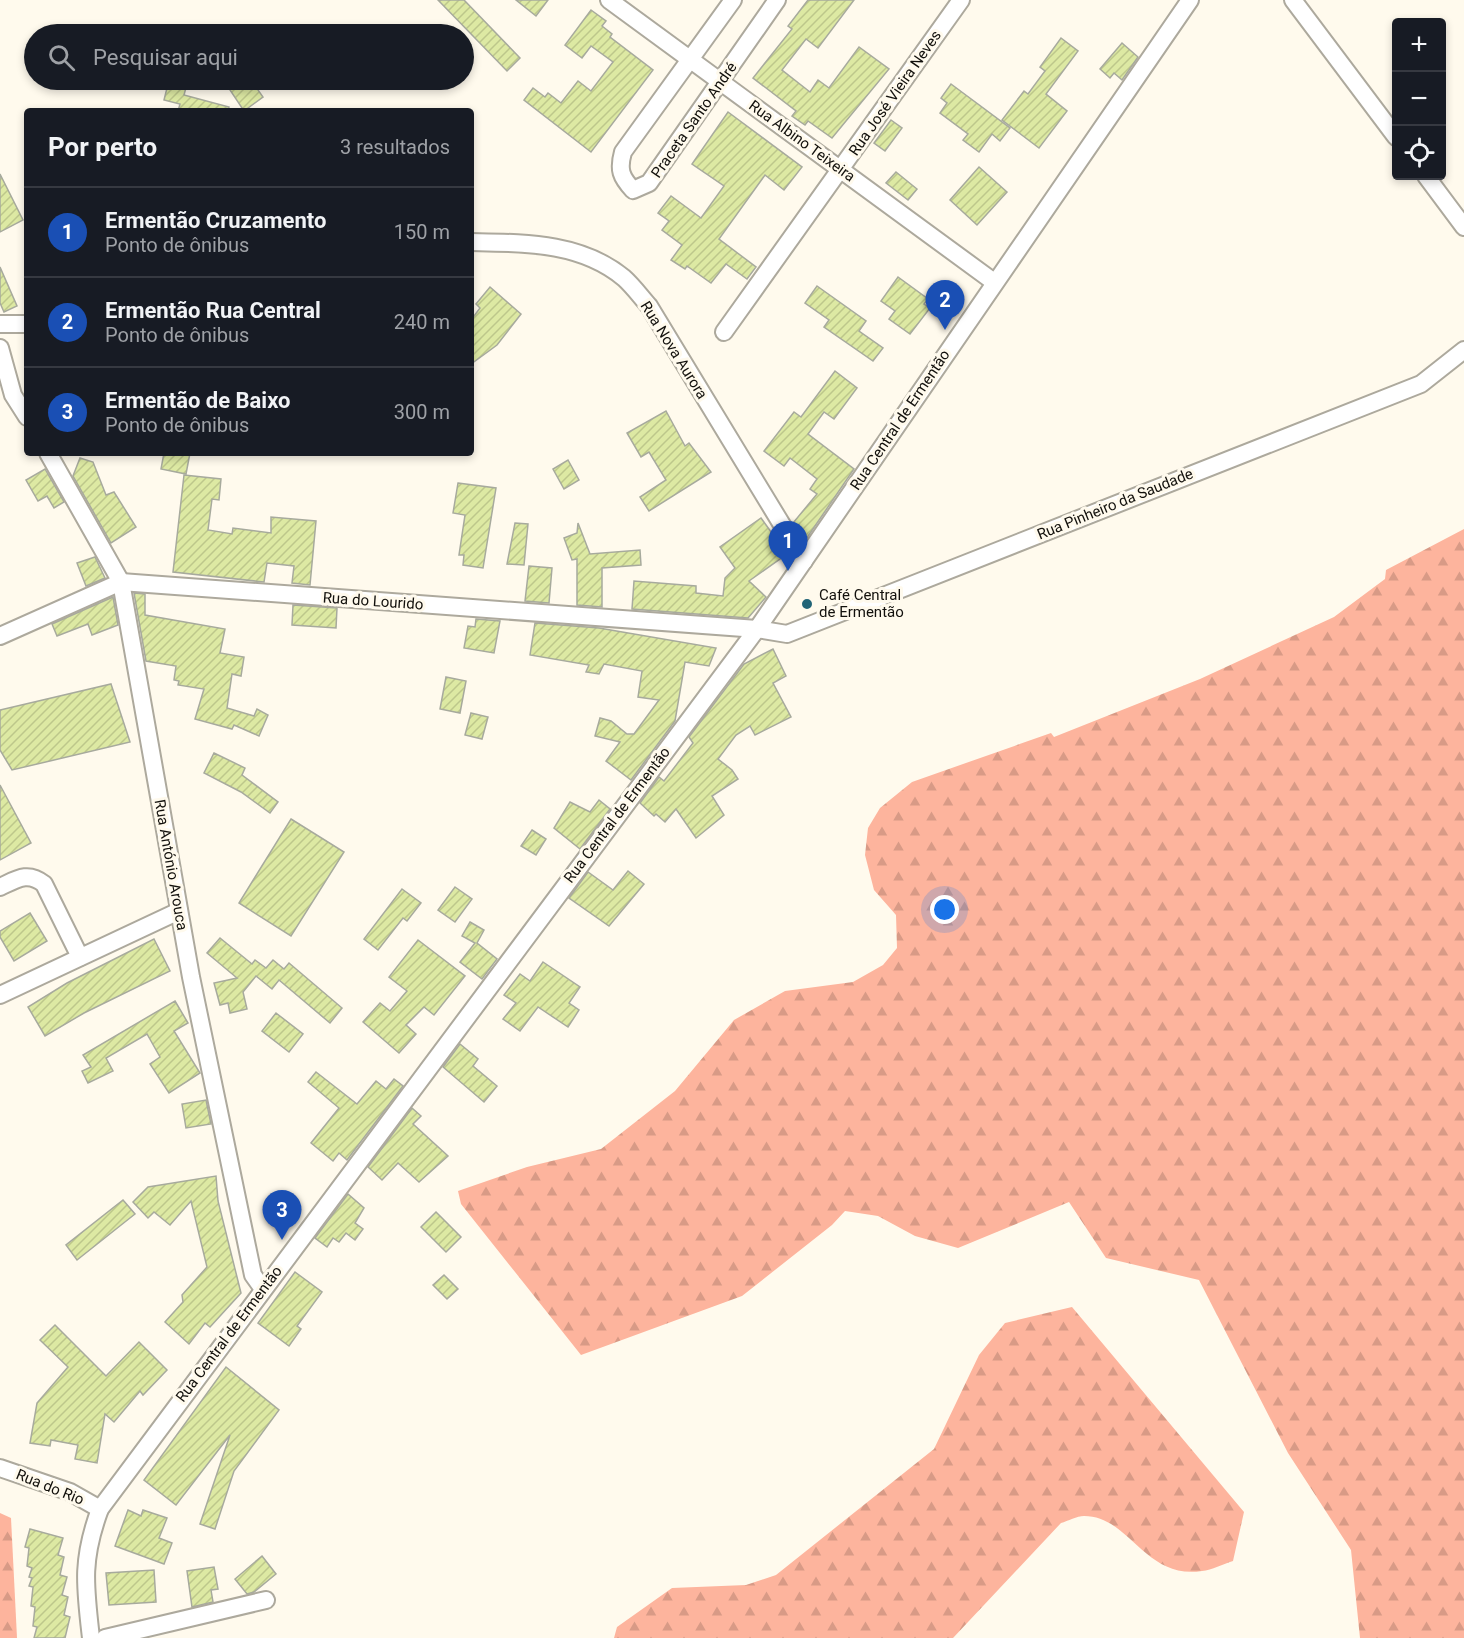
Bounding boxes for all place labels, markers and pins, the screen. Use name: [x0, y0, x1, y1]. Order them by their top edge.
pin: 2: [926, 280, 964, 330]
pin: 1: [768, 522, 808, 571]
place label: Café Central de Ermentão: [819, 586, 904, 621]
marker: Café Central de Ermentão: [800, 597, 814, 611]
pin: 3: [262, 1190, 302, 1240]

